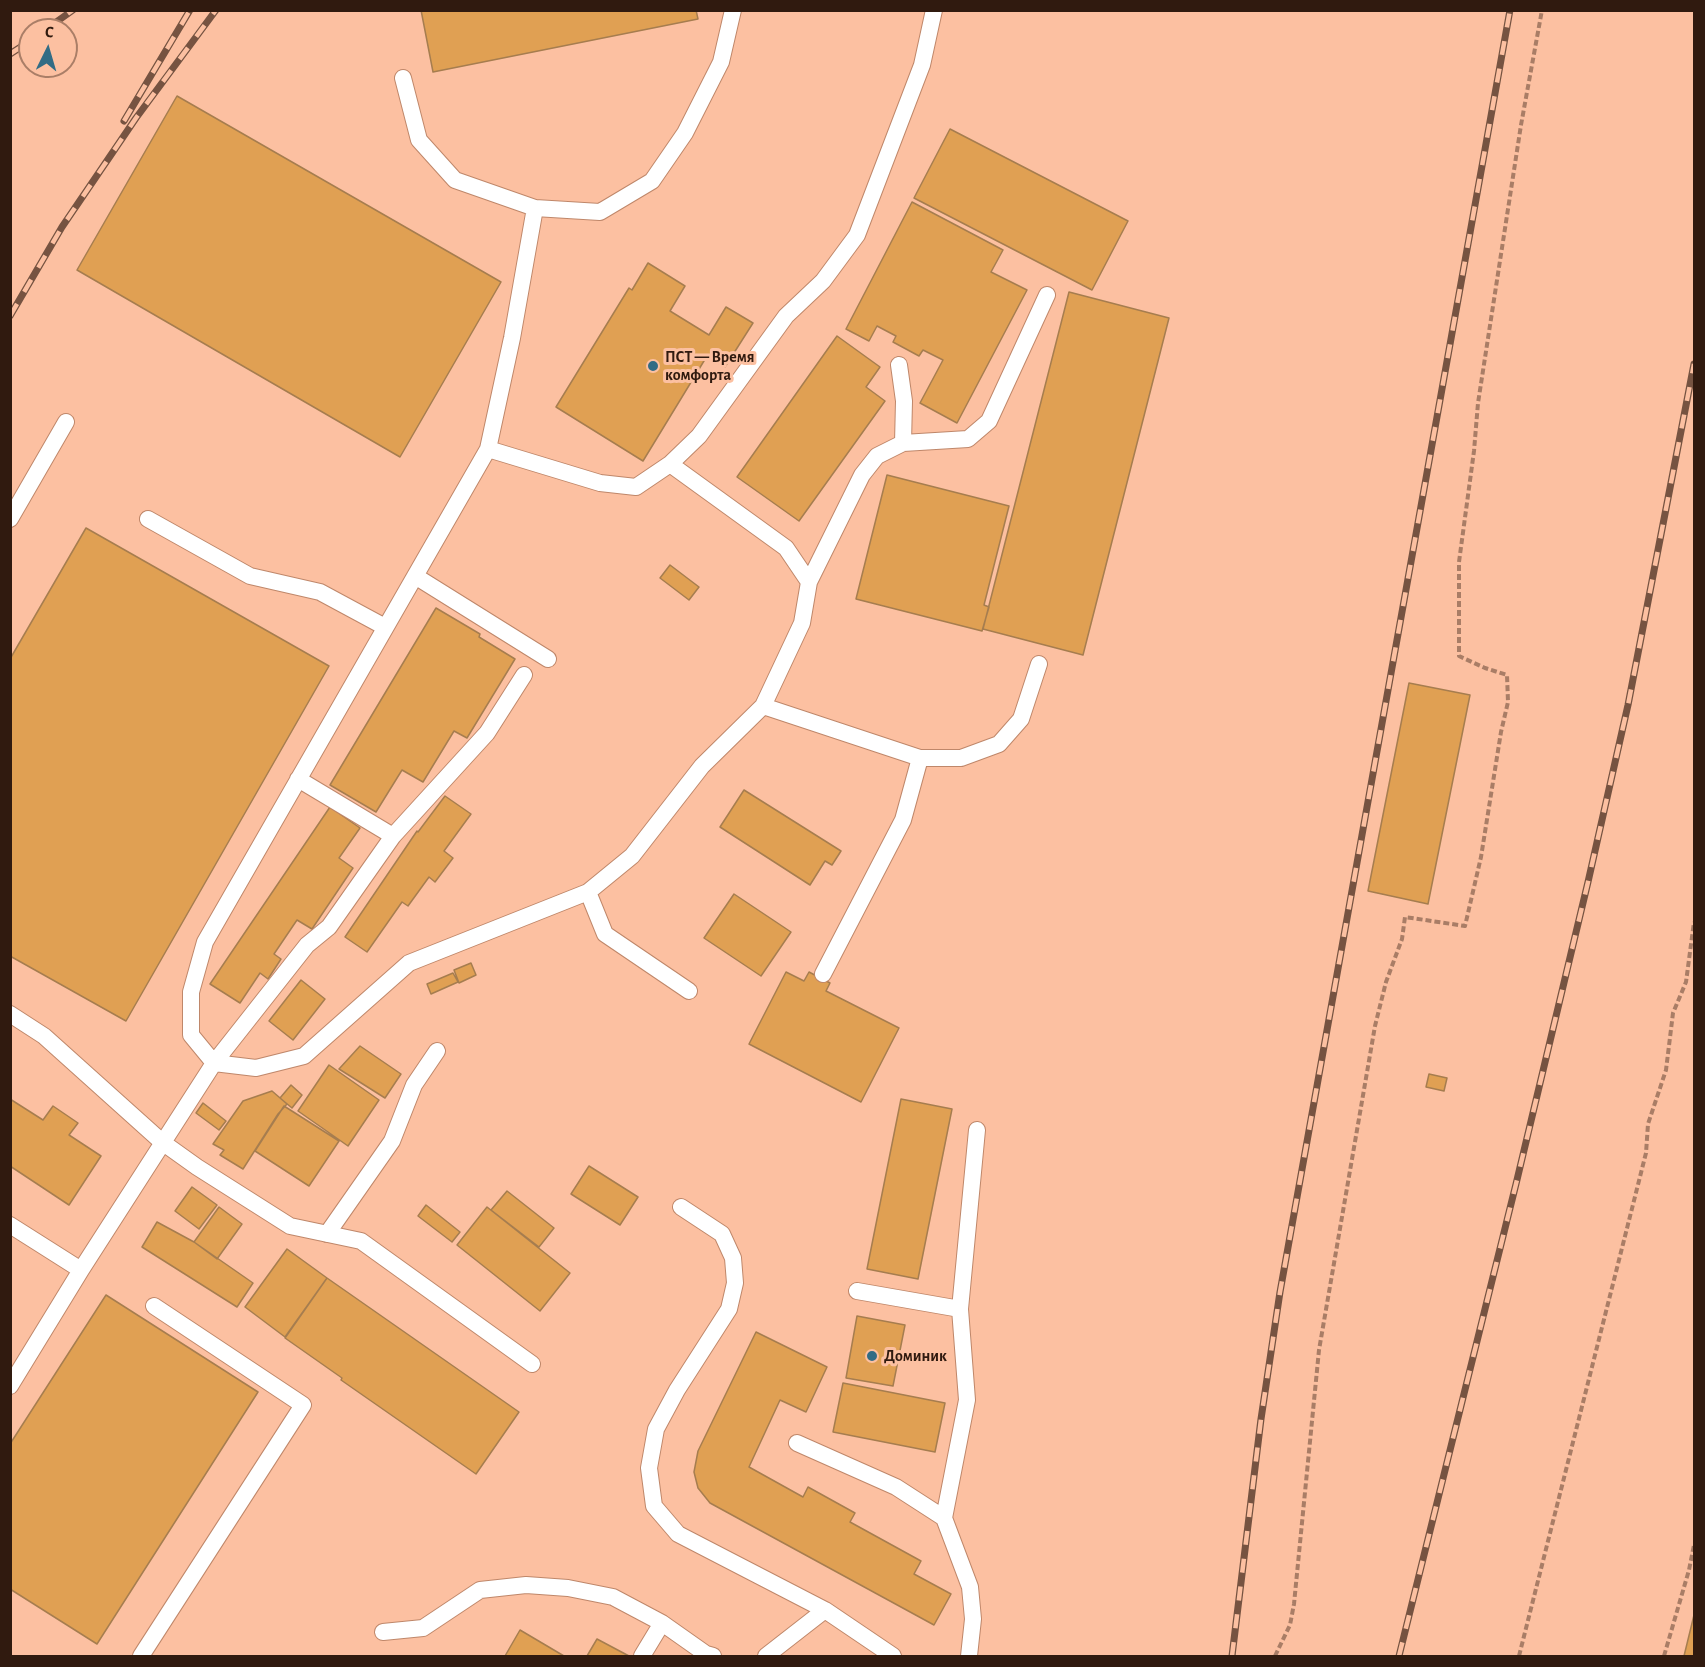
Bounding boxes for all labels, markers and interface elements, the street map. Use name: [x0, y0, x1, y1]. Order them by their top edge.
north arrow: [18, 18, 78, 78]
text: С: [44, 24, 54, 40]
place label: ПСТ — Время комфорта: [665, 347, 755, 385]
marker: ПСТ — Время комфорта: [646, 359, 660, 373]
place label: Доминик: [884, 1346, 947, 1366]
marker: Доминик: [865, 1349, 879, 1363]

